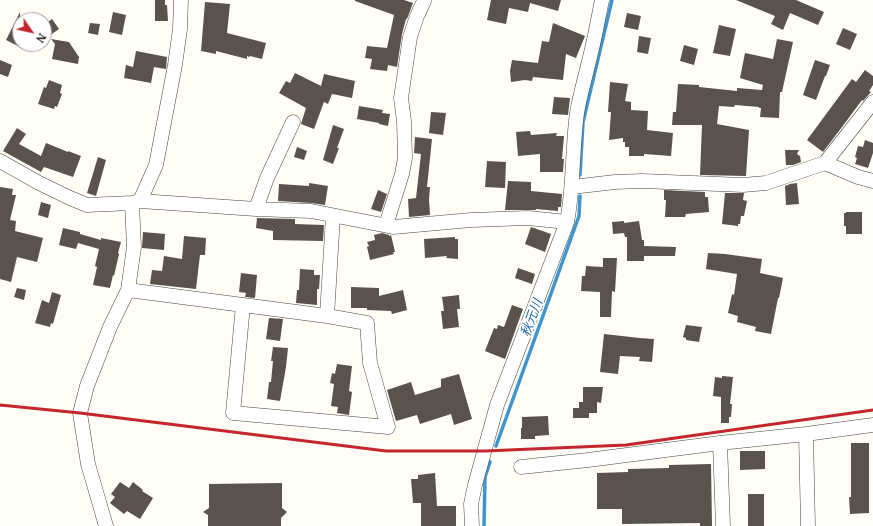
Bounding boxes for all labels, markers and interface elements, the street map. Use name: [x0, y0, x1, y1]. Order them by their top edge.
north arrow: [12, 12, 52, 52]
text: N: [33, 31, 49, 46]
water label: 秋元川: [518, 297, 546, 339]

